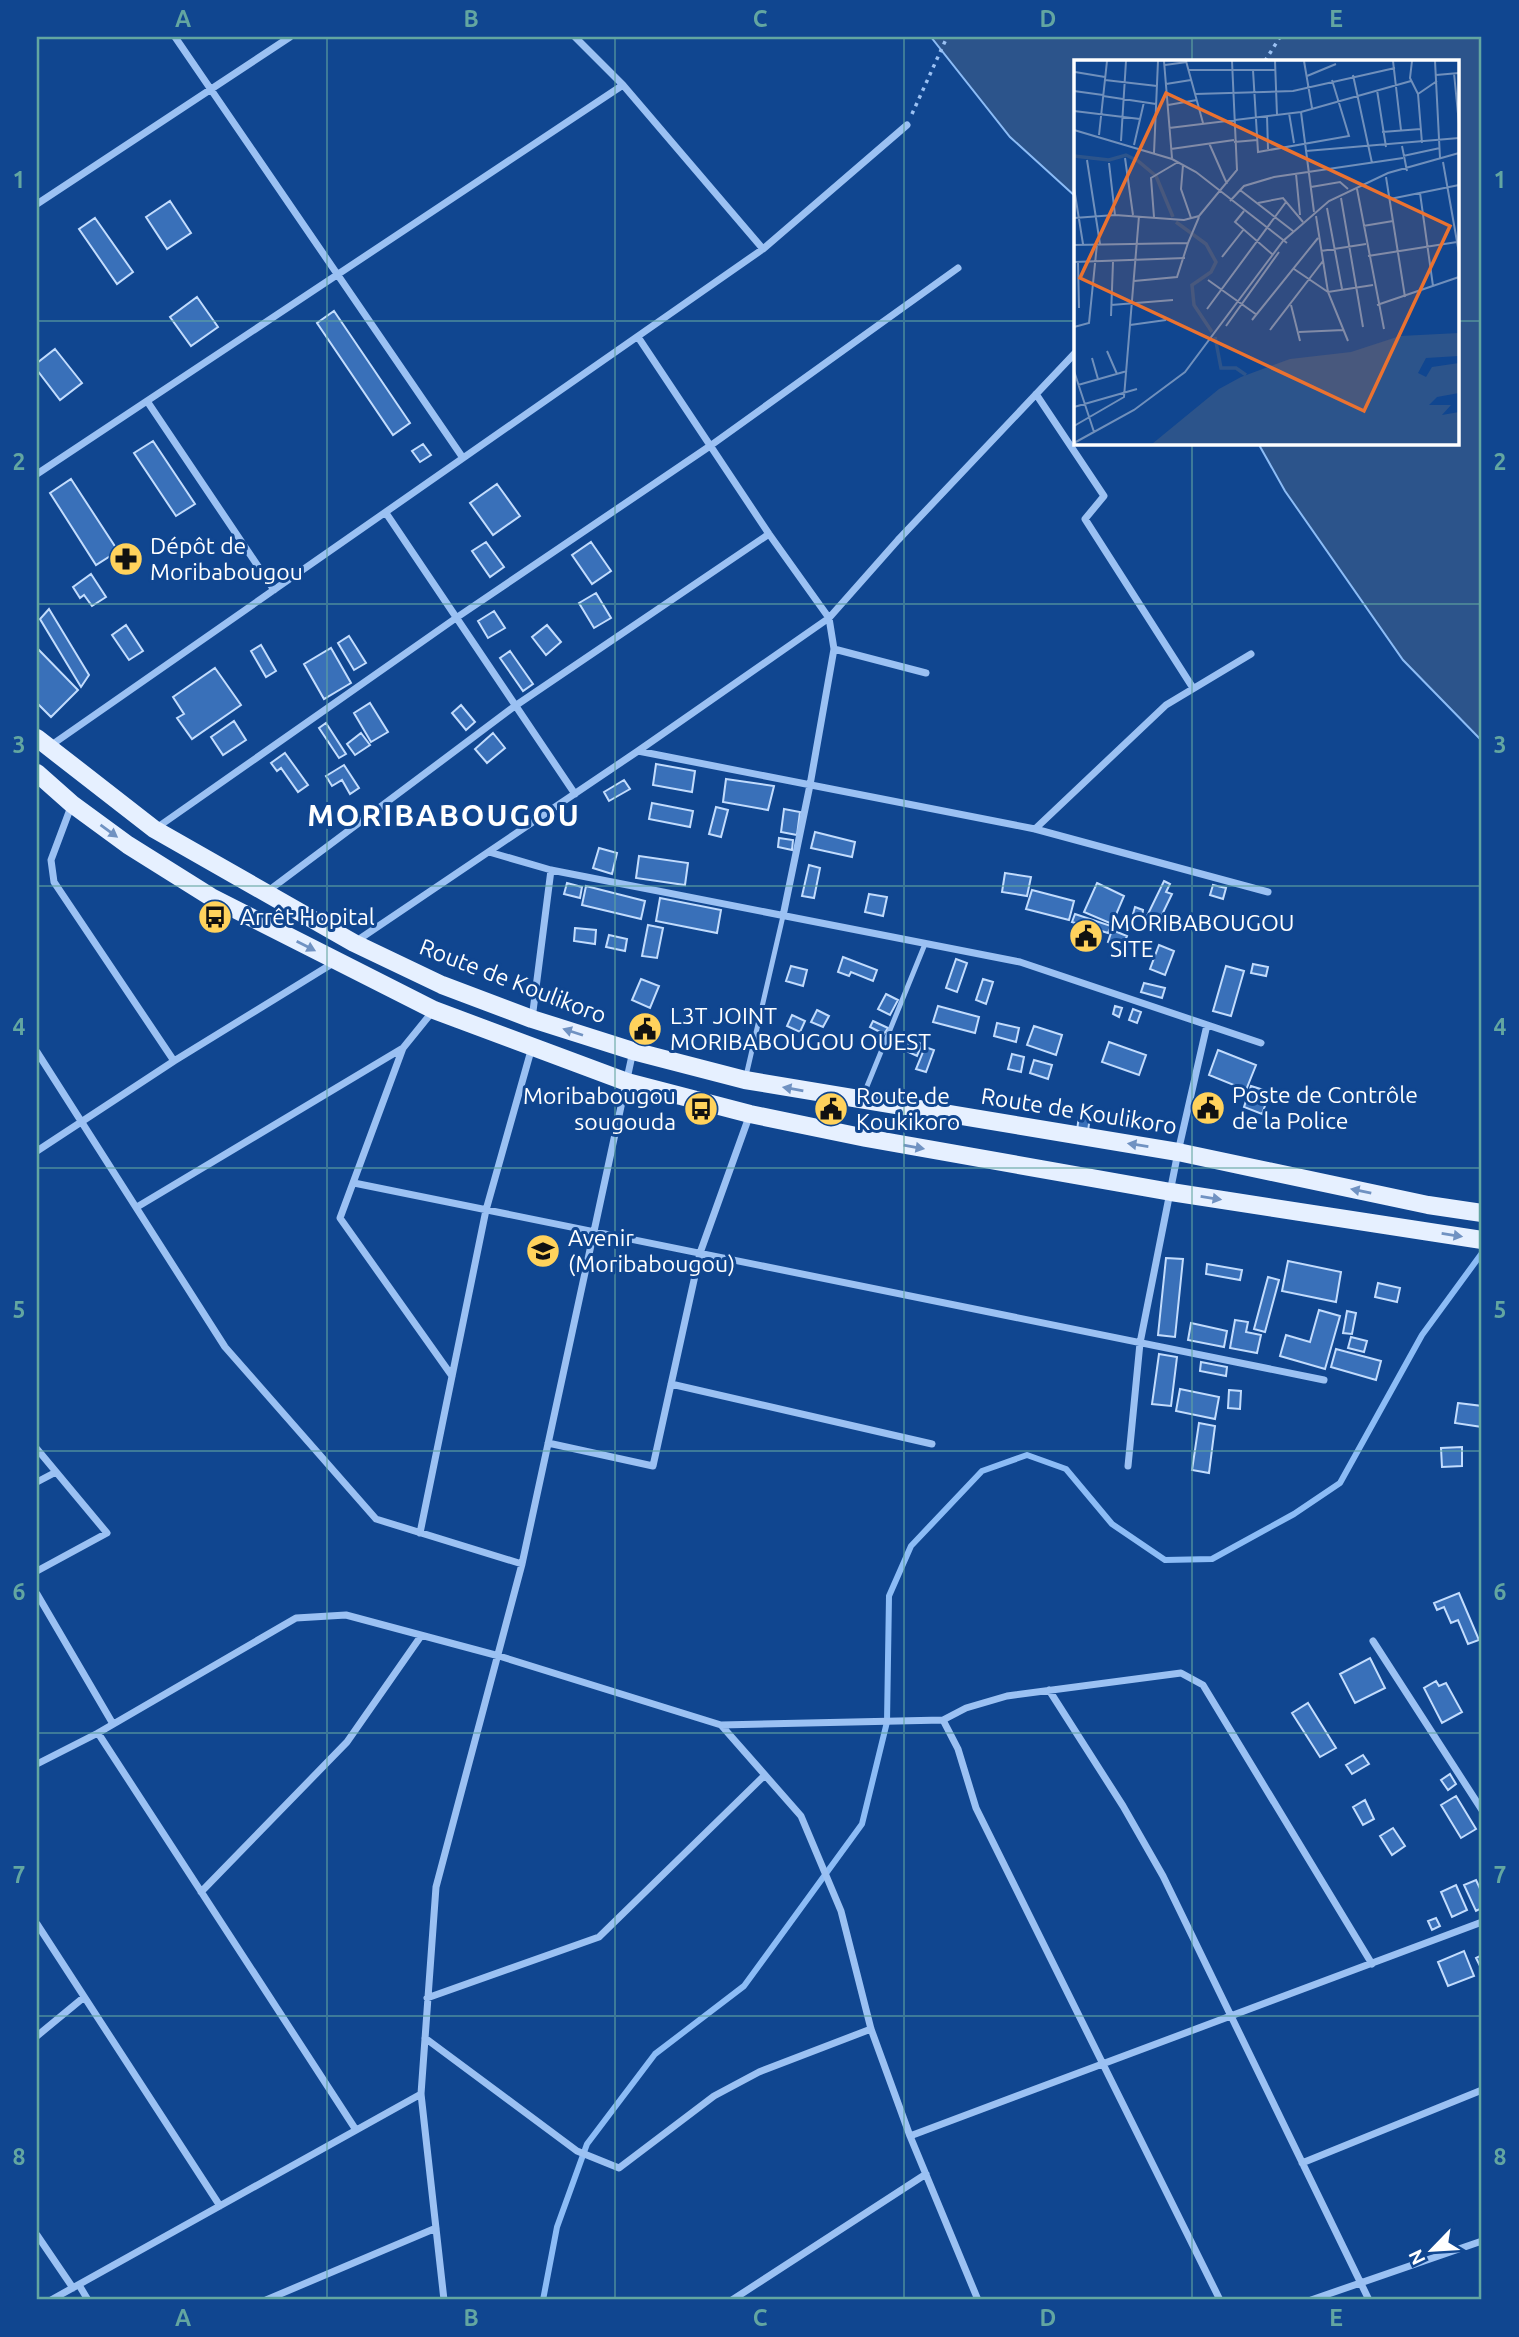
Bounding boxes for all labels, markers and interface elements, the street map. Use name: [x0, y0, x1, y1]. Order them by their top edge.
text: A: [175, 6, 191, 31]
text: B: [463, 6, 479, 31]
text: C: [753, 6, 768, 31]
text: D: [1040, 6, 1056, 31]
text: E: [1329, 6, 1343, 31]
inset map: [1074, 60, 1460, 444]
text: 1: [13, 167, 25, 192]
text: 1: [1494, 167, 1506, 192]
text: 2: [13, 449, 25, 474]
text: 2: [1494, 449, 1506, 474]
place label: Dépôt de Moribabougou: [150, 533, 303, 584]
pharmacy icon: Dépôt de Moribabougou: [107, 540, 145, 578]
text: 3: [13, 732, 25, 757]
text: 3: [1494, 732, 1506, 757]
district label: MORIBABOUGOU: [307, 798, 581, 832]
one-way arrow: [100, 824, 118, 838]
bus stop icon: Arrêt Hopital: [196, 898, 234, 936]
place label: Arrêt Hopital: [240, 904, 375, 929]
place label: MORIBABOUGOU SITE: [1110, 910, 1295, 961]
public building icon: MORIBABOUGOU SITE: [1067, 917, 1105, 955]
street label: Route de Koulikoro: [416, 933, 610, 1028]
one-way arrow: [296, 939, 316, 951]
place label: L3T JOINT MORIBABOUGOU OUEST: [670, 1003, 931, 1054]
public building icon: L3T JOINT MORIBABOUGOU OUEST: [626, 1010, 664, 1048]
text: 4: [13, 1014, 26, 1039]
text: 4: [1494, 1014, 1507, 1039]
one-way arrow: [562, 1026, 583, 1036]
place label: Poste de Contrôle de la Police: [1232, 1082, 1418, 1133]
place label: Moribabougou sougouda: [523, 1083, 676, 1134]
one-way arrow: [782, 1083, 804, 1094]
place label: Route de Koukikoro: [856, 1083, 960, 1134]
street label: Route de Koulikoro: [979, 1083, 1179, 1138]
public building icon: Poste de Contrôle de la Police: [1189, 1089, 1227, 1127]
bus stop icon: Moribabougou sougouda: [682, 1090, 720, 1128]
public building icon: Route de Koukikoro: [812, 1090, 850, 1128]
one-way arrow: [1127, 1140, 1149, 1151]
one-way arrow: [903, 1142, 925, 1153]
one-way arrow: [1350, 1186, 1372, 1197]
one-way arrow: [1200, 1193, 1222, 1204]
place label: Avenir (Moribabougou): [568, 1225, 735, 1277]
one-way arrow: [1441, 1230, 1463, 1241]
school or university icon: Avenir (Moribabougou): [524, 1232, 562, 1270]
text: 5: [13, 1297, 25, 1322]
text: 5: [1494, 1297, 1506, 1322]
text: 6: [13, 1579, 26, 1604]
text: 6: [1494, 1579, 1507, 1604]
text: 7: [13, 1862, 25, 1887]
text: 7: [1494, 1862, 1506, 1887]
text: 8: [13, 2144, 25, 2169]
text: 8: [1494, 2144, 1506, 2169]
north arrow: [1396, 2214, 1466, 2284]
text: N: [1404, 2246, 1430, 2268]
text: A: [175, 2305, 191, 2330]
text: B: [463, 2305, 479, 2330]
text: C: [753, 2305, 768, 2330]
text: D: [1040, 2305, 1056, 2330]
text: E: [1329, 2305, 1343, 2330]

